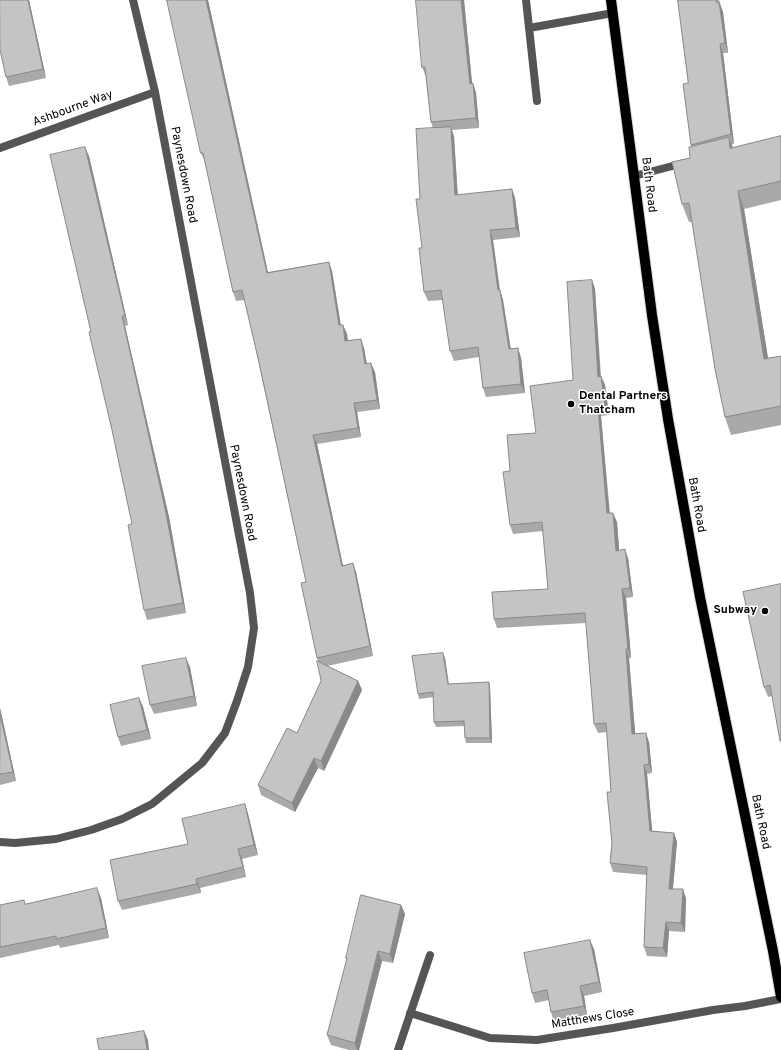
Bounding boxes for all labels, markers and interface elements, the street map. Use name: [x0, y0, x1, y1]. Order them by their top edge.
street label: Ashbourne Way: [31, 88, 115, 130]
street label: Paynesdown Road: [167, 125, 199, 225]
street label: Bath Road: [637, 156, 659, 214]
place label: Dental Partners Thatcham: [579, 390, 667, 418]
marker: Dental Partners Thatcham: [566, 399, 576, 409]
street label: Paynesdown Road: [226, 443, 258, 543]
street label: Bath Road: [684, 476, 708, 534]
place label: Subway: [713, 604, 757, 618]
marker: Subway: [760, 606, 770, 616]
street label: Bath Road: [747, 793, 773, 851]
street label: Matthews Close: [551, 1005, 635, 1033]

